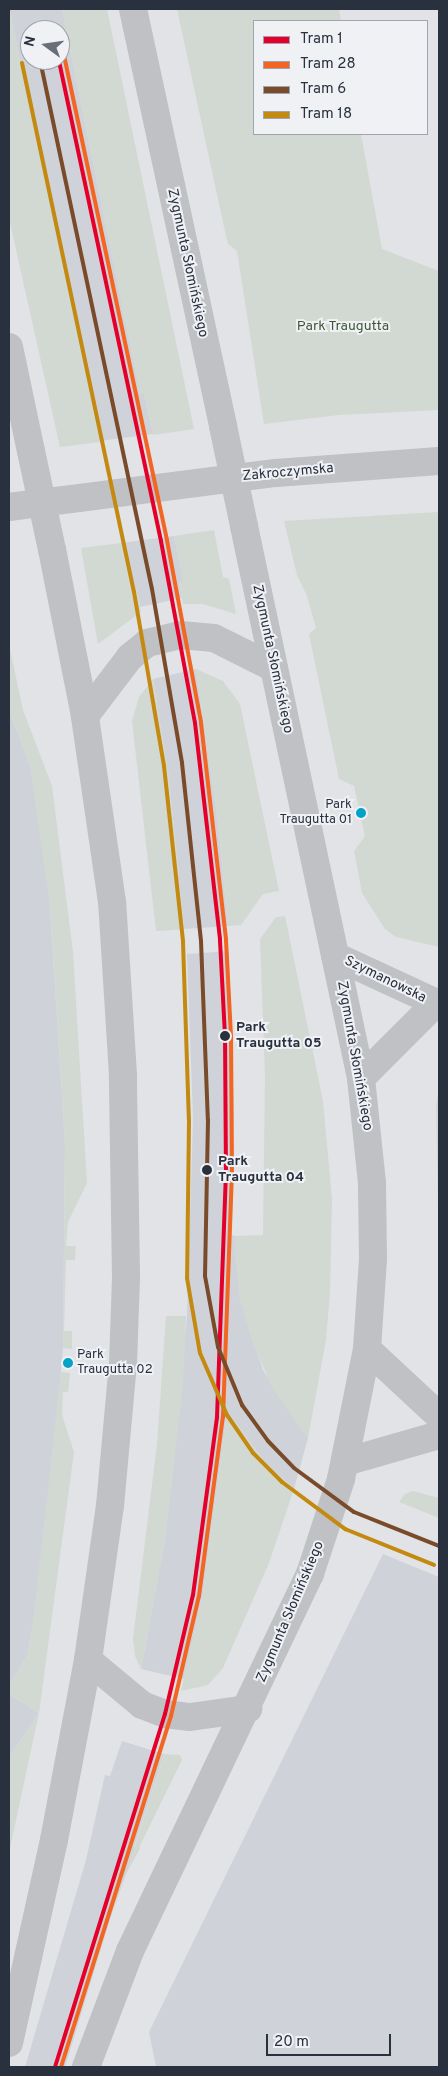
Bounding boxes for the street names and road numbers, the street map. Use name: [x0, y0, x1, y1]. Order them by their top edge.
street label: Zygmunta Słomińskiego: [163, 187, 211, 339]
street label: Zakroczymska: [242, 461, 334, 485]
street label: Zygmunta Słomińskiego: [248, 583, 296, 735]
street label: Szymanowska: [341, 953, 429, 1007]
street label: Zygmunta Słomińskiego: [333, 980, 375, 1132]
street label: Zygmunta Słomińskiego: [254, 1539, 328, 1685]

